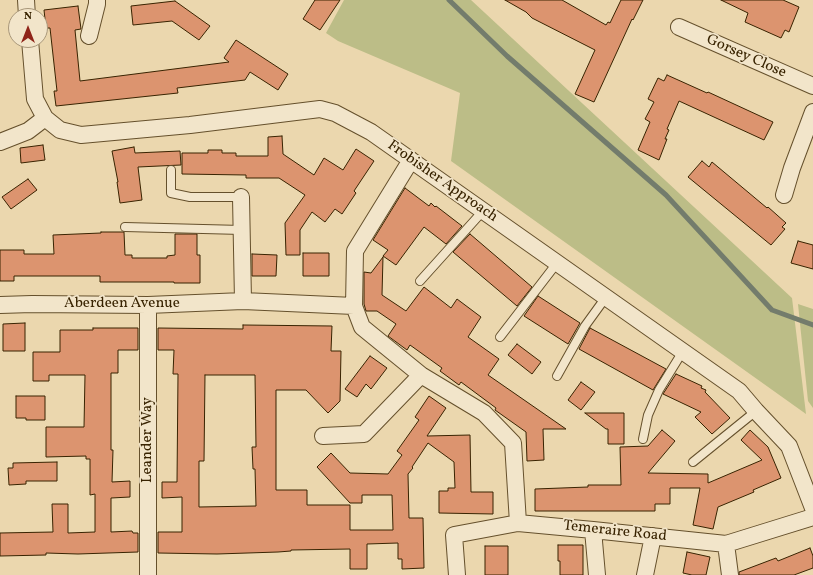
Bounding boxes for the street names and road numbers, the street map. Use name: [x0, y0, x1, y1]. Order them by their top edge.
street label: Gorsey Close: [703, 31, 789, 83]
street label: Frobisher Approach: [383, 137, 501, 227]
street label: Aberdeen Avenue: [64, 295, 180, 313]
street label: Leander Way: [139, 397, 157, 483]
street label: Temeraire Road: [562, 518, 668, 546]

